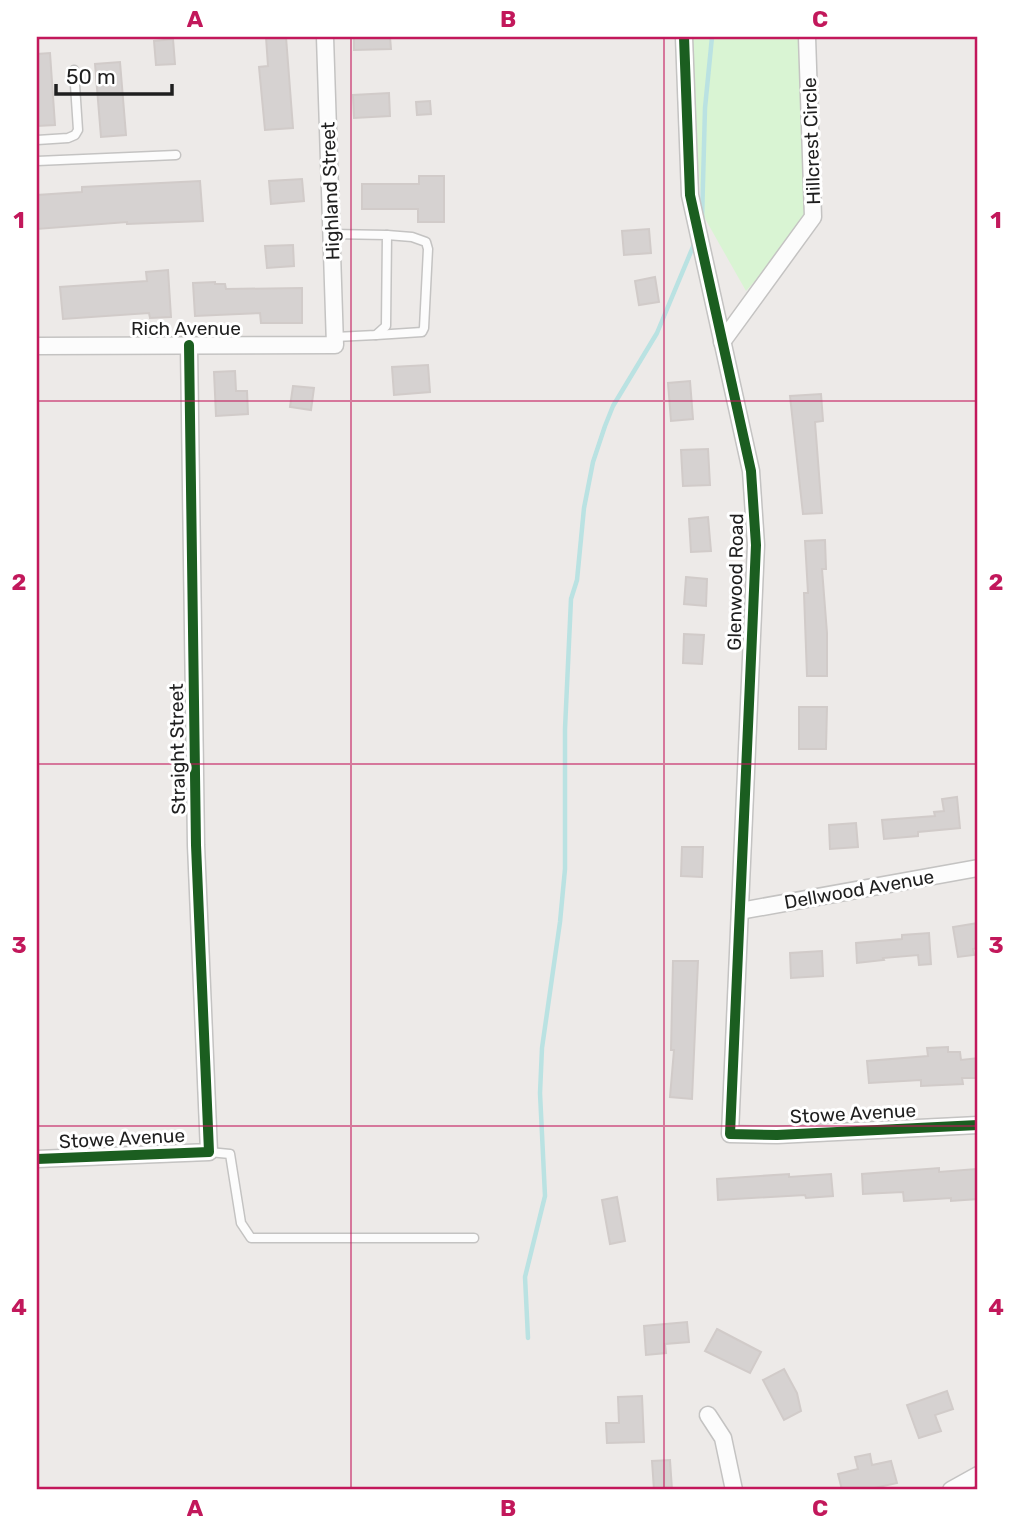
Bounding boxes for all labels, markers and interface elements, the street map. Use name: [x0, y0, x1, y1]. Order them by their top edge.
text: A: [187, 5, 204, 33]
text: B: [500, 5, 516, 33]
text: C: [812, 5, 828, 33]
scale bar: [56, 52, 172, 96]
text: 50 m: [66, 64, 116, 89]
street label: Hillcrest Circle: [798, 77, 825, 205]
street label: Highland Street: [317, 121, 344, 261]
text: 1: [13, 206, 25, 234]
text: 1: [990, 206, 1002, 234]
street label: Rich Avenue: [131, 317, 241, 340]
street label: Glenwood Road: [723, 513, 748, 651]
text: 2: [12, 568, 26, 596]
text: 2: [989, 568, 1003, 596]
street label: Straight Street: [165, 683, 190, 815]
street label: Dellwood Avenue: [782, 865, 936, 914]
text: 3: [11, 931, 27, 959]
text: 3: [988, 931, 1004, 959]
street label: Stowe Avenue: [789, 1099, 917, 1128]
street label: Stowe Avenue: [58, 1124, 186, 1153]
text: 4: [11, 1293, 27, 1321]
text: 4: [988, 1293, 1004, 1321]
text: A: [187, 1494, 204, 1522]
text: B: [500, 1494, 516, 1522]
text: C: [812, 1494, 828, 1522]

